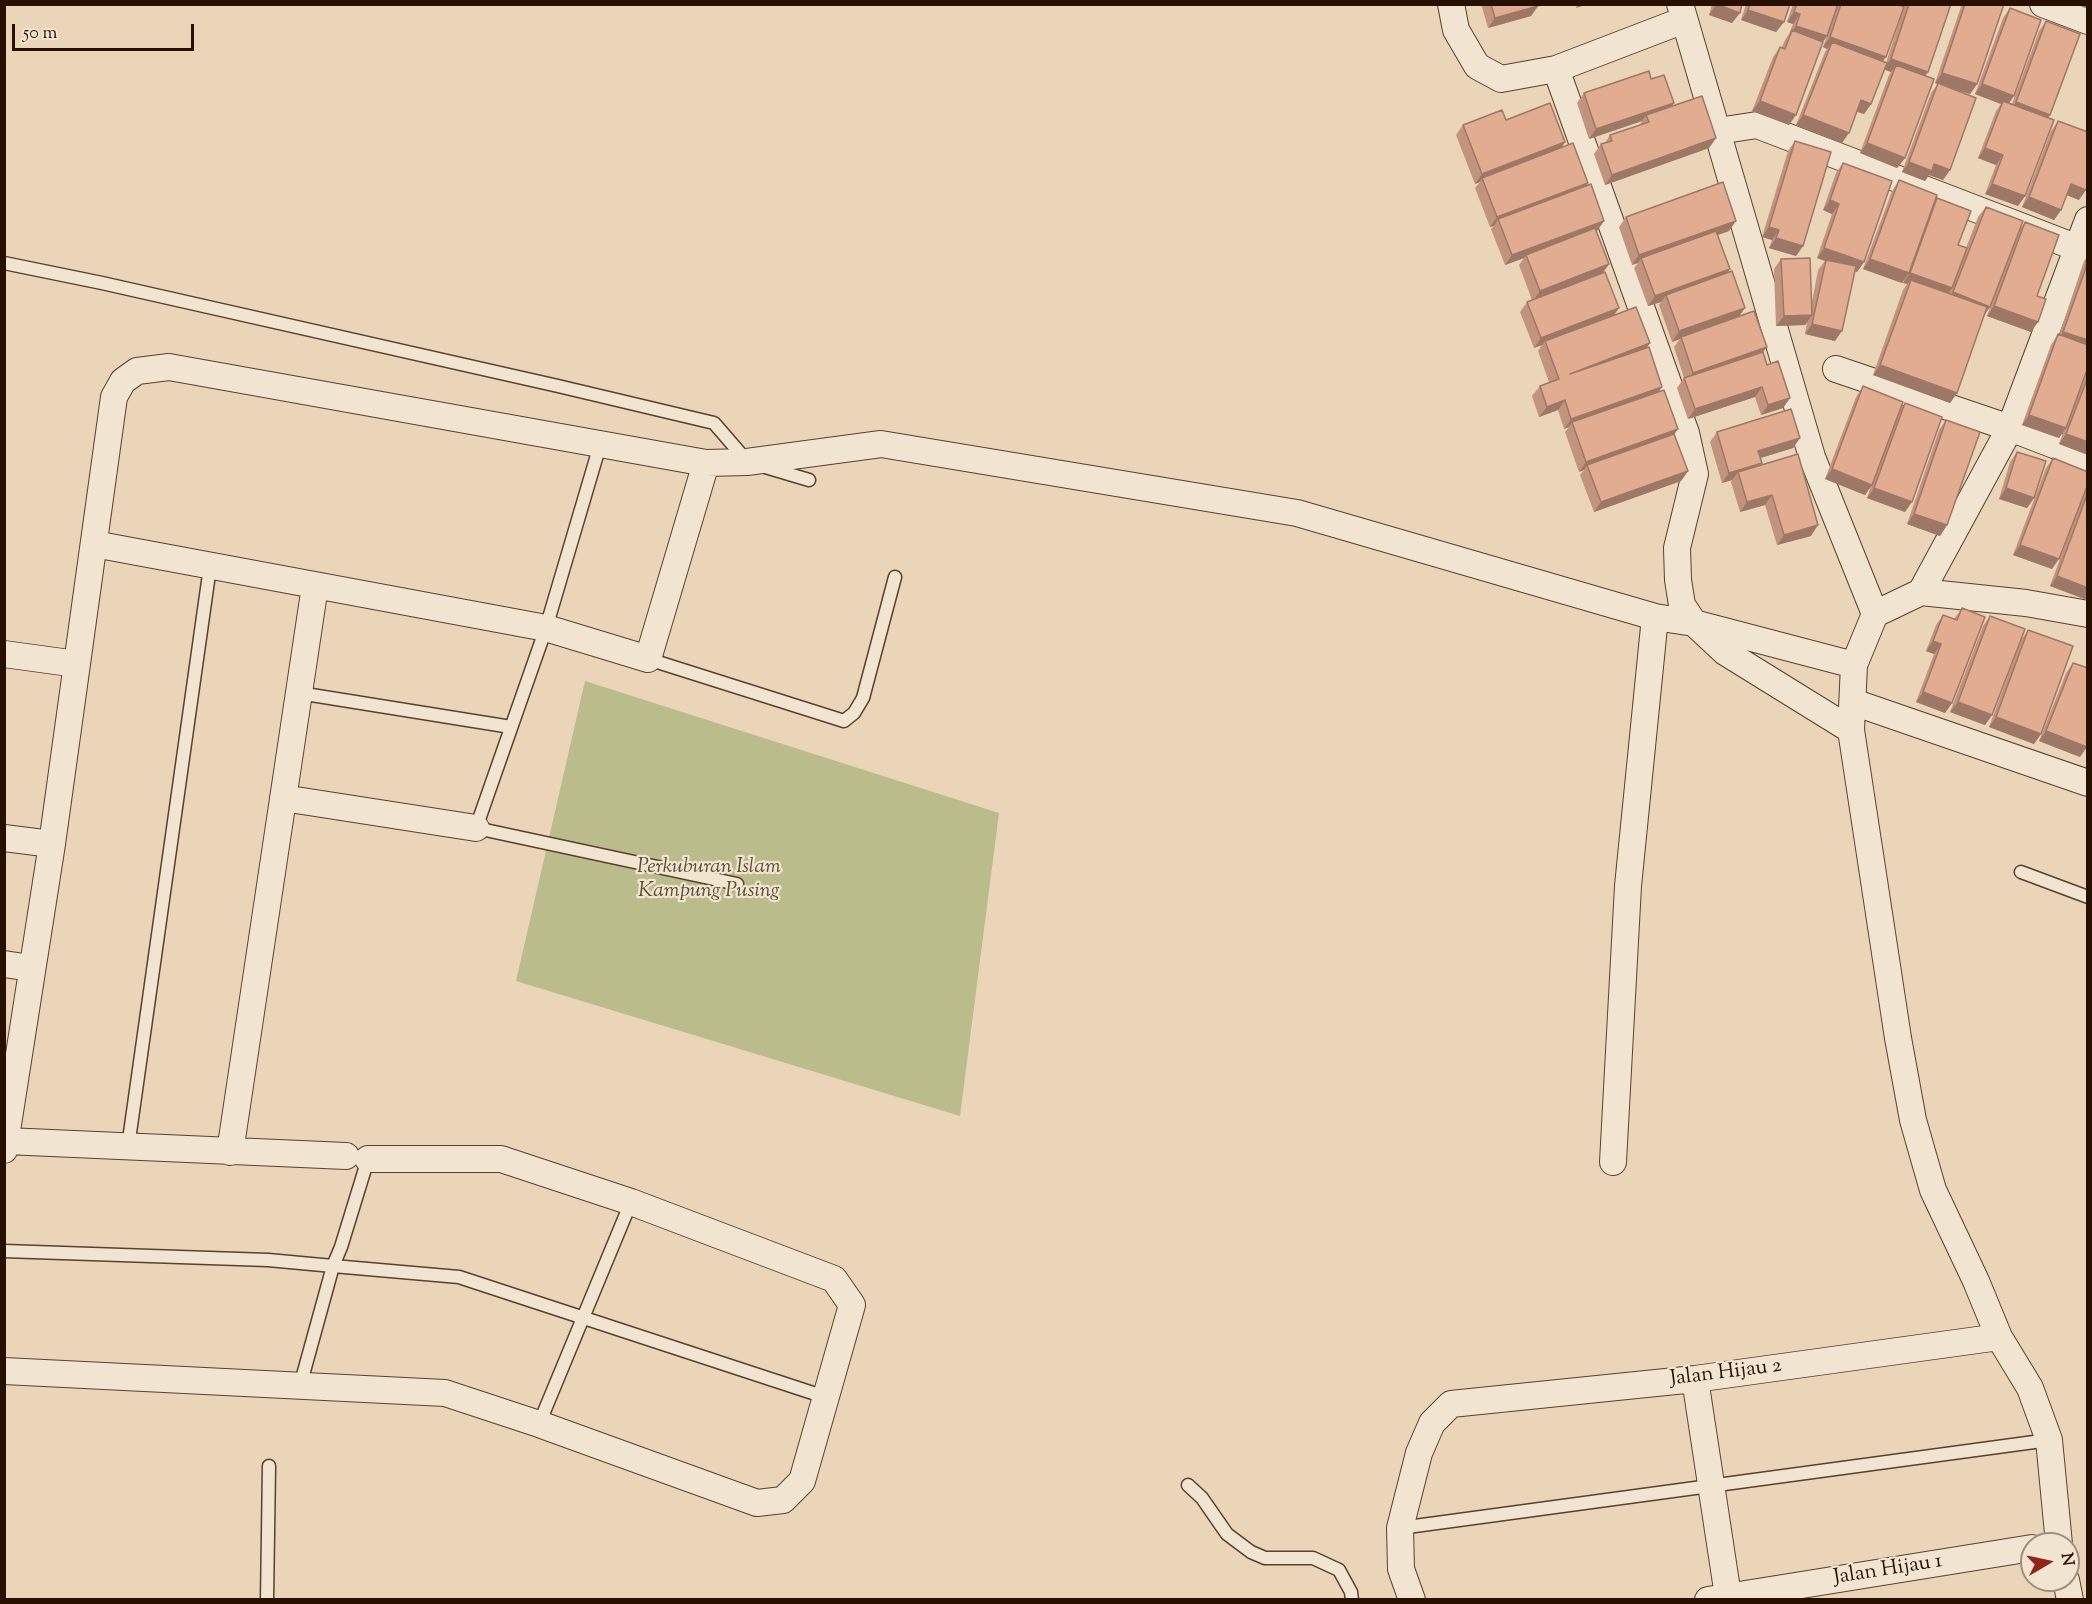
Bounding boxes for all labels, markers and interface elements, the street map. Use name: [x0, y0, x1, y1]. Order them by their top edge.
scale bar: [15, 12, 196, 50]
text: 50 m: [23, 21, 57, 47]
park label: Perkuburan Islam Kampung Pusing: [637, 855, 781, 905]
street label: Jalan Hijau 2: [1669, 1355, 1783, 1393]
north arrow: [2020, 1532, 2080, 1592]
street label: Jalan Hijau 1: [1832, 1550, 1944, 1592]
text: N: [2054, 1551, 2079, 1568]

